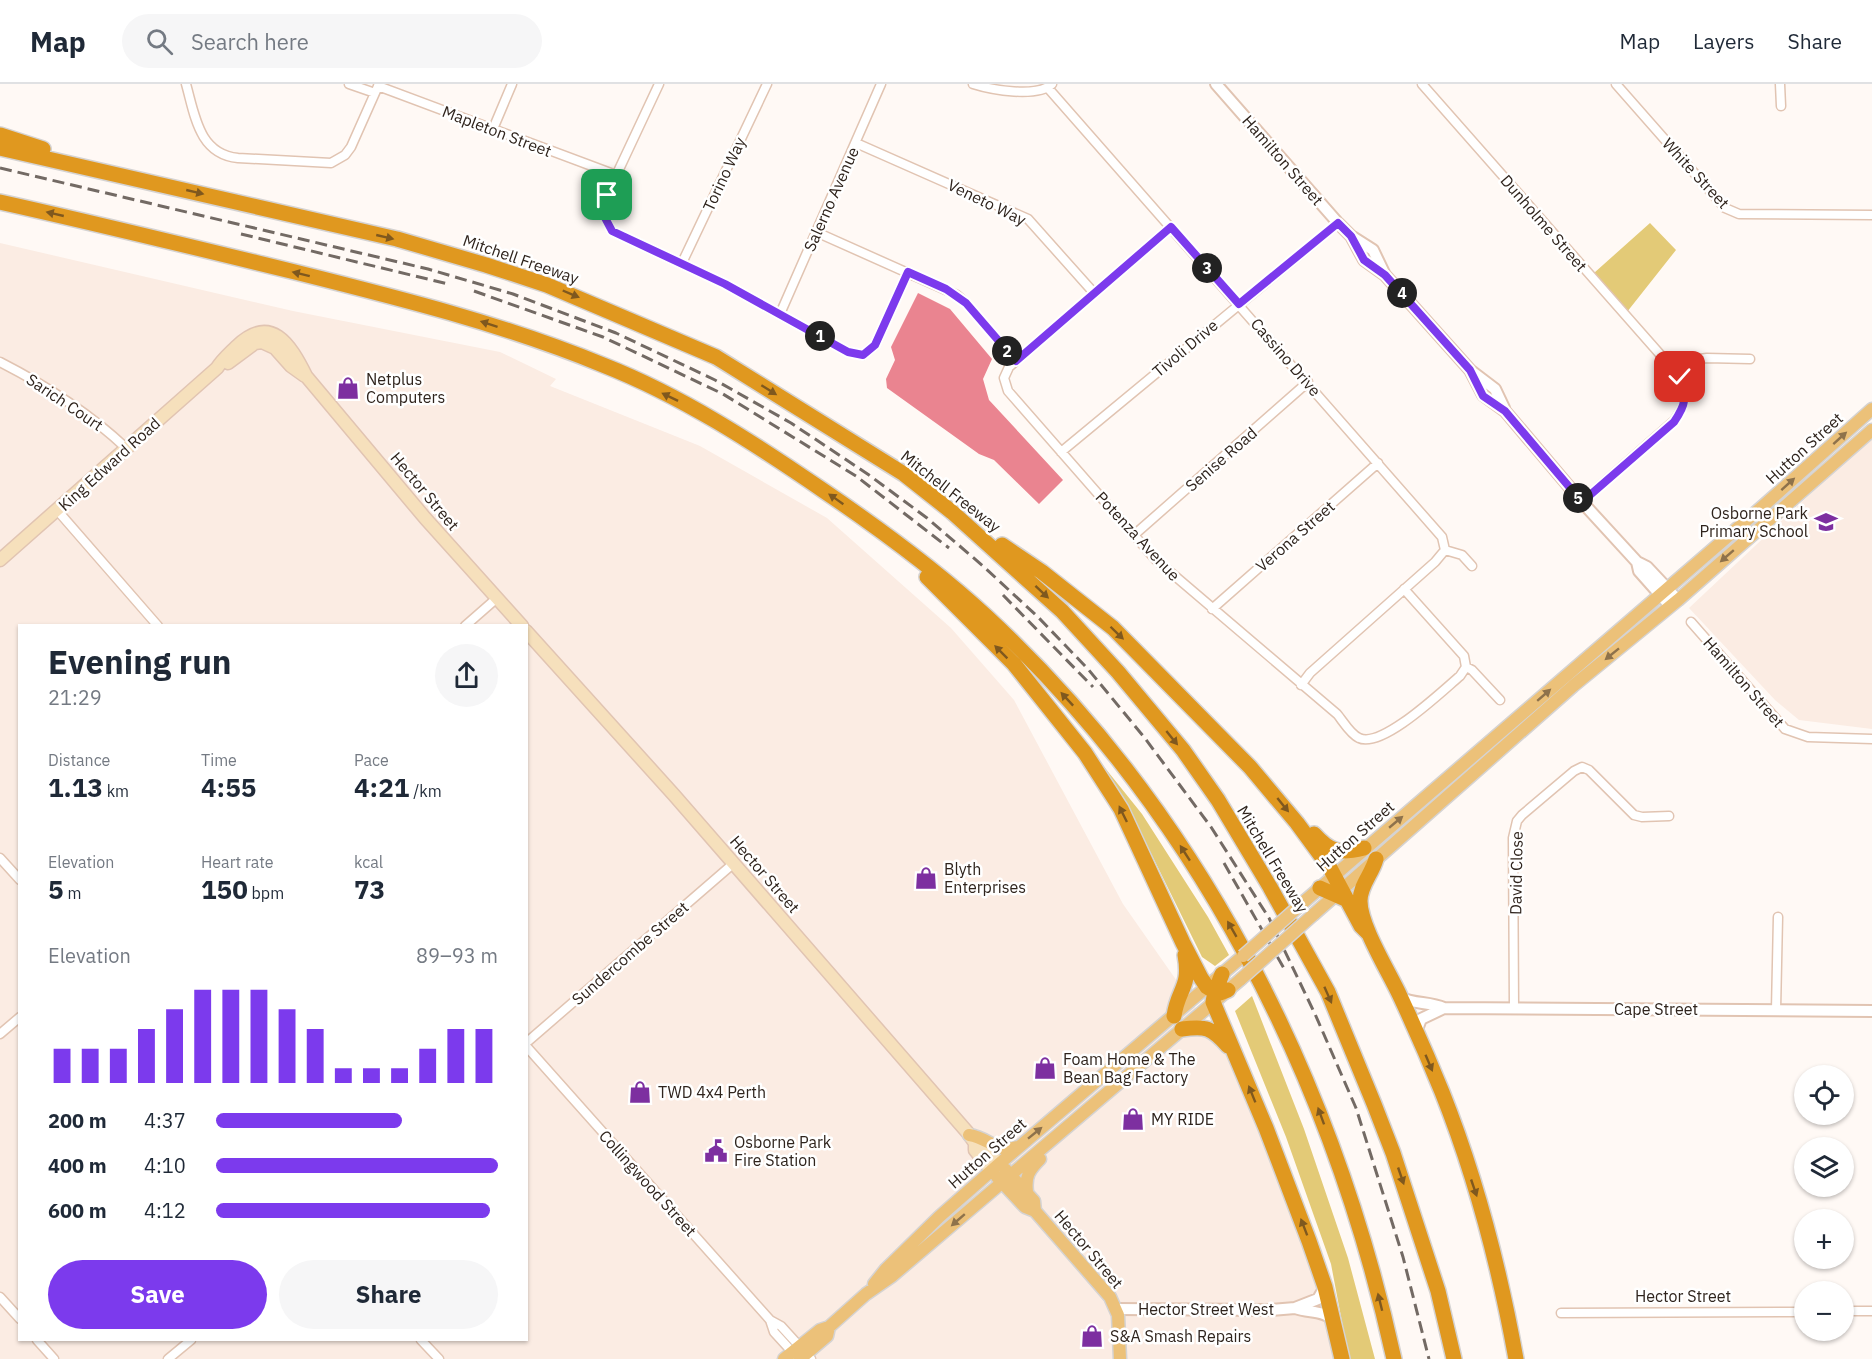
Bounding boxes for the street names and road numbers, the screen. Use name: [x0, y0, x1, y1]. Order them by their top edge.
street label: Mapleton Street: [440, 101, 554, 161]
street label: Hamilton Street: [1238, 111, 1328, 209]
street label: Torino Way: [698, 134, 750, 214]
street label: White Street: [1658, 134, 1734, 212]
street label: Salerno Avenue: [799, 144, 863, 254]
street label: Dunholme Street: [1497, 171, 1591, 275]
street label: Veneto Way: [945, 174, 1029, 230]
street label: Mitchell Freeway: [460, 230, 582, 288]
street label: Cassino Drive: [1247, 314, 1325, 400]
street label: Tivoli Drive: [1148, 315, 1222, 381]
street label: Sarich Court: [23, 369, 107, 435]
street label: Hutton Street: [1761, 408, 1847, 488]
street label: King Edward Road: [54, 413, 164, 515]
street label: Senise Road: [1181, 422, 1261, 496]
street label: Mitchell Freeway: [897, 446, 1005, 536]
street label: Hector Street: [386, 448, 464, 534]
street label: Potenza Avenue: [1091, 487, 1185, 585]
street label: Verona Street: [1251, 496, 1339, 576]
street label: Hamilton Street: [1699, 633, 1789, 731]
street label: Hutton Street: [1312, 797, 1398, 875]
street label: Mitchell Freeway: [1233, 802, 1313, 916]
street label: Hector Street: [726, 831, 804, 917]
street label: David Close: [1505, 831, 1527, 915]
street label: Sundercombe Street: [568, 897, 692, 1009]
street label: Cape Street: [1614, 999, 1698, 1019]
street label: Hutton Street: [944, 1114, 1030, 1192]
street label: Collingwood Street: [595, 1126, 701, 1240]
street label: Hector Street: [1050, 1206, 1128, 1292]
street label: Hector Street: [1635, 1286, 1731, 1306]
street label: Hector Street West: [1138, 1299, 1274, 1319]

